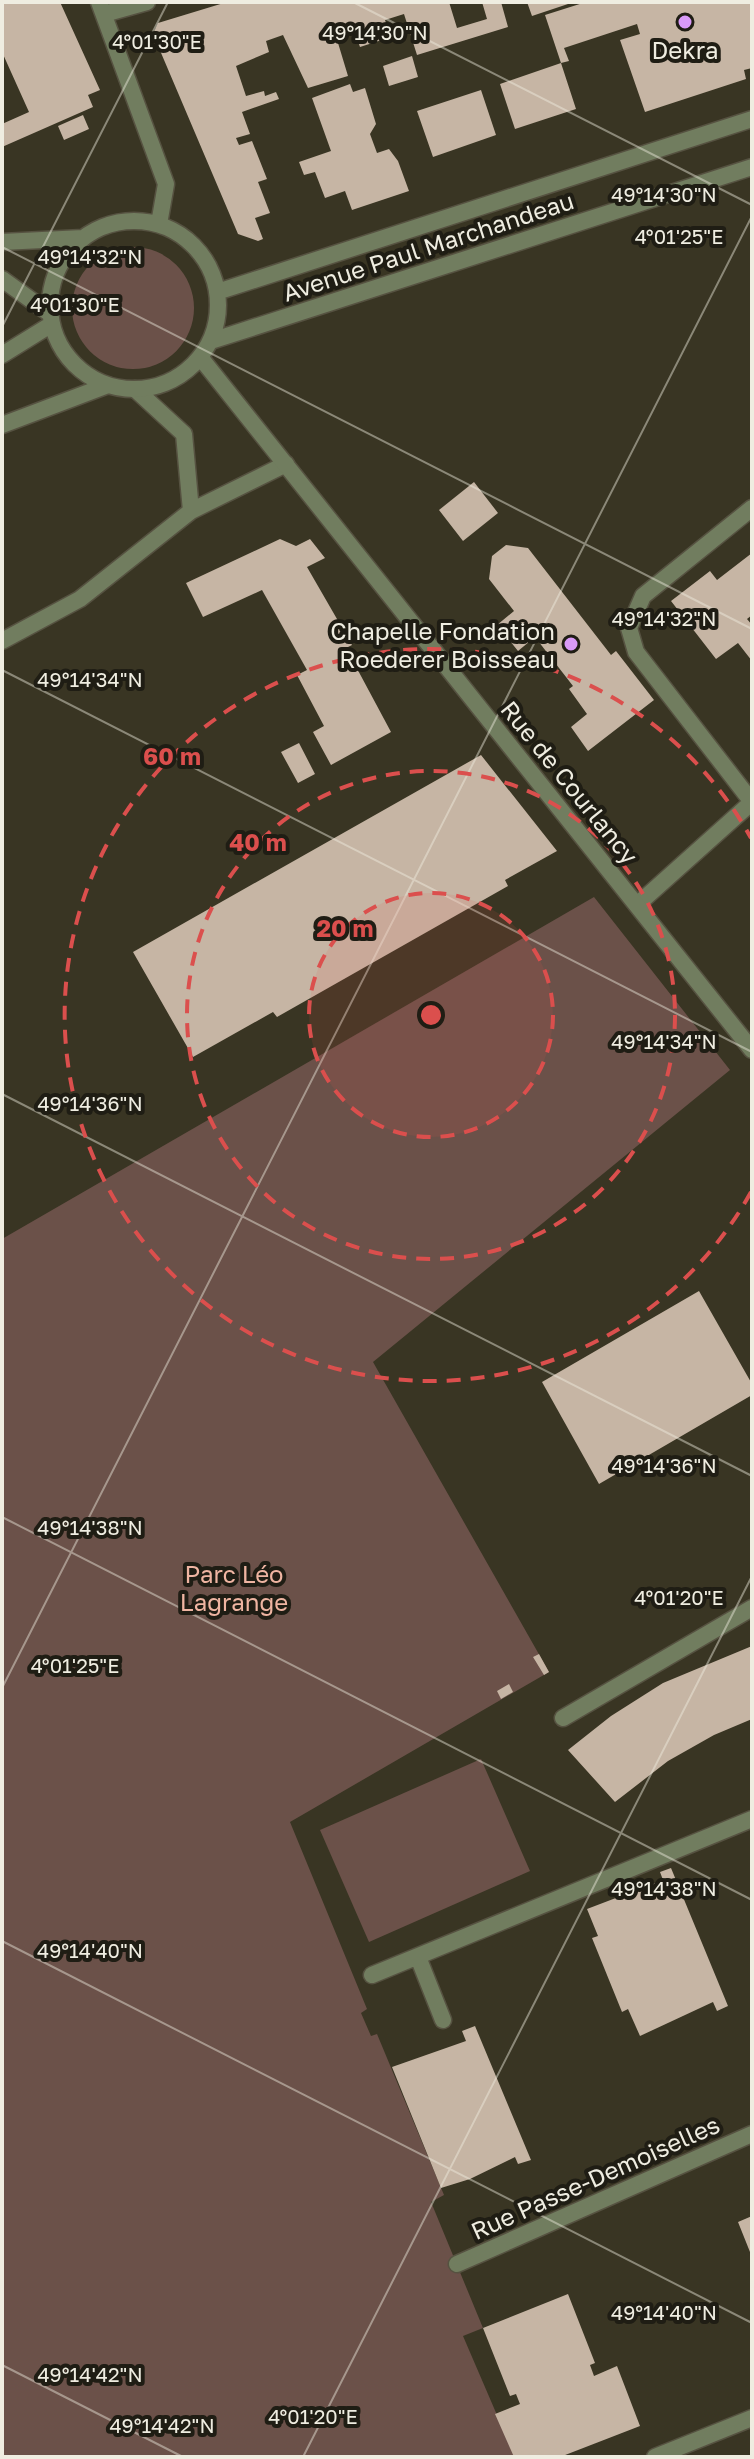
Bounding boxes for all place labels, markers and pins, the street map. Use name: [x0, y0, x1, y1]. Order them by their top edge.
marker: Dekra: [676, 13, 694, 31]
place label: Dekra: [652, 35, 718, 64]
place label: Chapelle Fondation Roederer Boisseau: [330, 616, 555, 673]
marker: Chapelle Fondation Roederer Boisseau: [562, 635, 580, 653]
centre of rings: [417, 1001, 445, 1029]

